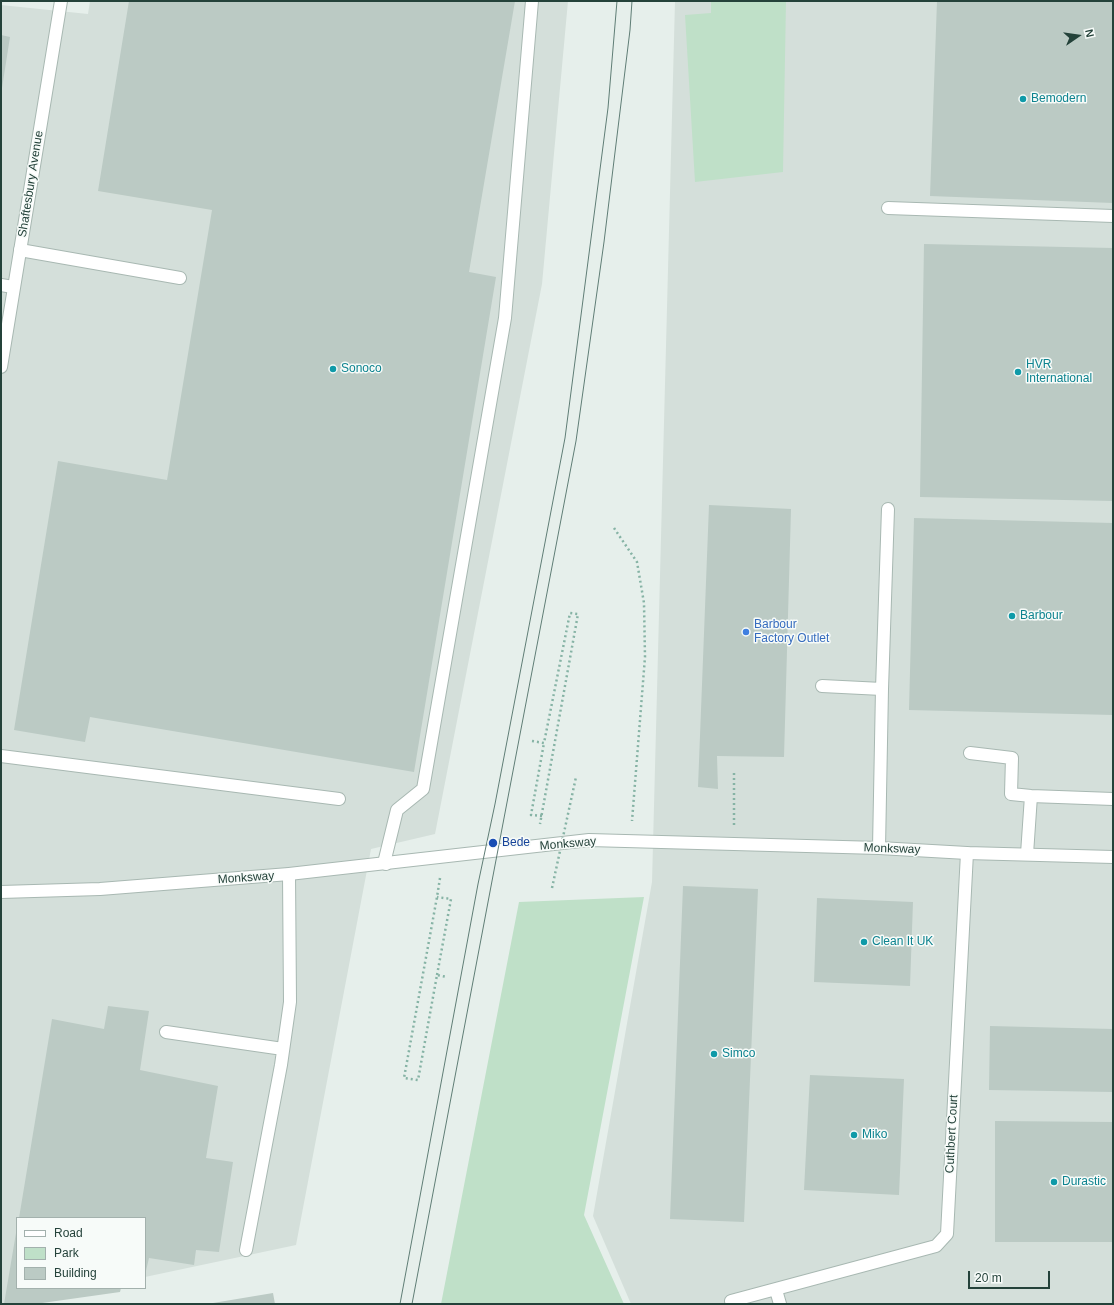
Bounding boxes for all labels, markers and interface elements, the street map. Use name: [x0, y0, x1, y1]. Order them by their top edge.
north arrow: [1058, 16, 1098, 56]
text: N: [1083, 28, 1096, 39]
place label: Bemodern: [1031, 92, 1086, 106]
marker: Bemodern: [1018, 94, 1028, 104]
street label: Shaftesbury Avenue: [15, 130, 47, 238]
place label: HVR International: [1026, 358, 1092, 386]
place label: Sonoco: [341, 362, 382, 376]
marker: Sonoco: [328, 364, 338, 374]
marker: HVR International: [1013, 367, 1023, 377]
place label: Barbour: [1020, 609, 1063, 623]
marker: Barbour: [1007, 611, 1017, 621]
place label: Barbour Factory Outlet: [754, 618, 829, 646]
marker: Barbour Factory Outlet: [741, 627, 751, 637]
street label: Monksway: [539, 834, 597, 854]
place label: Bede: [502, 836, 530, 850]
marker: Bede: [487, 837, 499, 849]
street label: Monksway: [863, 841, 921, 857]
street label: Monksway: [217, 869, 275, 887]
place label: Clean It UK: [872, 935, 933, 949]
marker: Clean It UK: [859, 937, 869, 947]
place label: Simco: [722, 1047, 755, 1061]
marker: Simco: [709, 1049, 719, 1059]
street label: Cuthbert Court: [943, 1094, 961, 1174]
place label: Miko: [862, 1128, 887, 1142]
marker: Miko: [849, 1130, 859, 1140]
place label: Durastic: [1062, 1175, 1106, 1189]
marker: Durastic: [1049, 1177, 1059, 1187]
legend: [16, 1217, 146, 1289]
text: Road: [54, 1226, 83, 1240]
text: Park: [54, 1246, 79, 1260]
scale bar: [970, 1263, 1052, 1289]
text: Building: [54, 1266, 97, 1280]
text: 20 m: [975, 1271, 1002, 1285]

